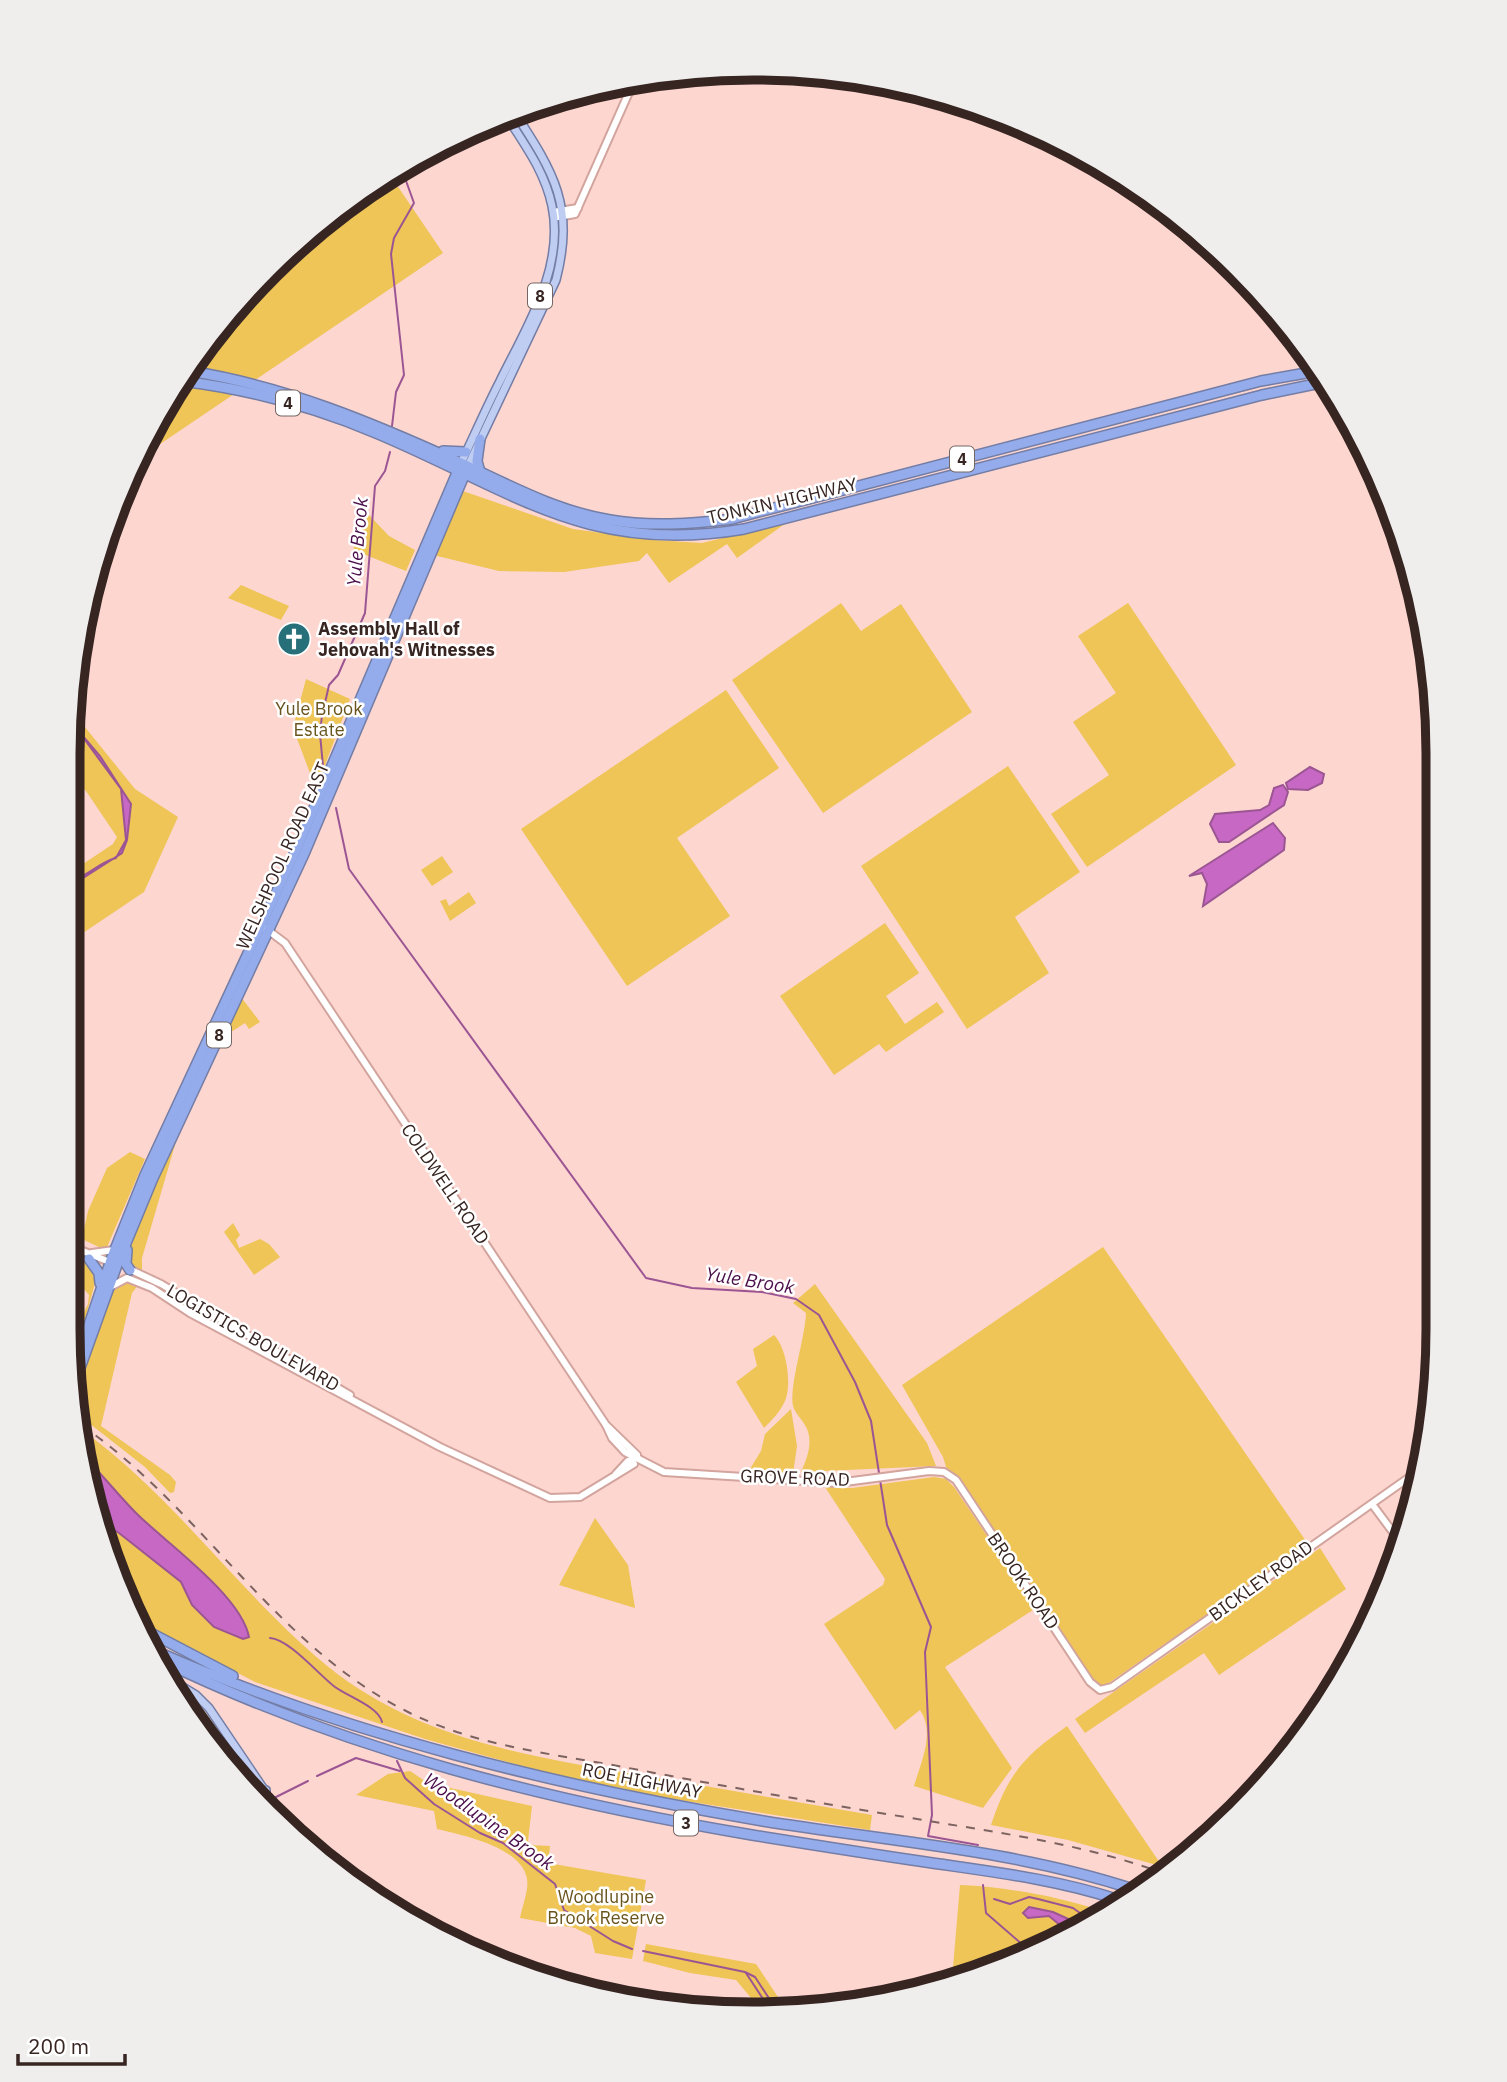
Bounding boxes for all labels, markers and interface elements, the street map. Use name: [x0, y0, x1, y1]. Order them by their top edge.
road number: 8: [528, 284, 552, 308]
road number: 4: [276, 390, 300, 416]
road number: 4: [950, 446, 974, 472]
street label: TONKIN HIGHWAY: [705, 472, 859, 529]
water label: Yule Brook: [341, 495, 373, 588]
place label: Assembly Hall of Jehovah's Witnesses: [318, 617, 495, 661]
church icon: Assembly Hall of Jehovah's Witnesses: [275, 620, 313, 658]
park label: Yule Brook Estate: [275, 697, 363, 741]
street label: WELSHPOOL ROAD EAST: [231, 759, 334, 953]
road number: 8: [207, 1023, 231, 1048]
street label: COLDWELL ROAD: [396, 1119, 494, 1249]
water label: Yule Brook: [704, 1261, 797, 1299]
street label: LOGISTICS BOULEVARD: [163, 1279, 344, 1396]
street label: GROVE ROAD: [740, 1464, 850, 1491]
street label: BROOK ROAD: [983, 1528, 1064, 1633]
street label: BICKLEY ROAD: [1204, 1535, 1317, 1626]
street label: ROE HIGHWAY: [580, 1758, 704, 1803]
water label: Woodlupine Brook: [419, 1767, 560, 1876]
road number: 3: [674, 1811, 698, 1836]
park label: Woodlupine Brook Reserve: [547, 1885, 665, 1929]
scale bar: [18, 2022, 124, 2066]
text: 200 m: [28, 2032, 89, 2060]

